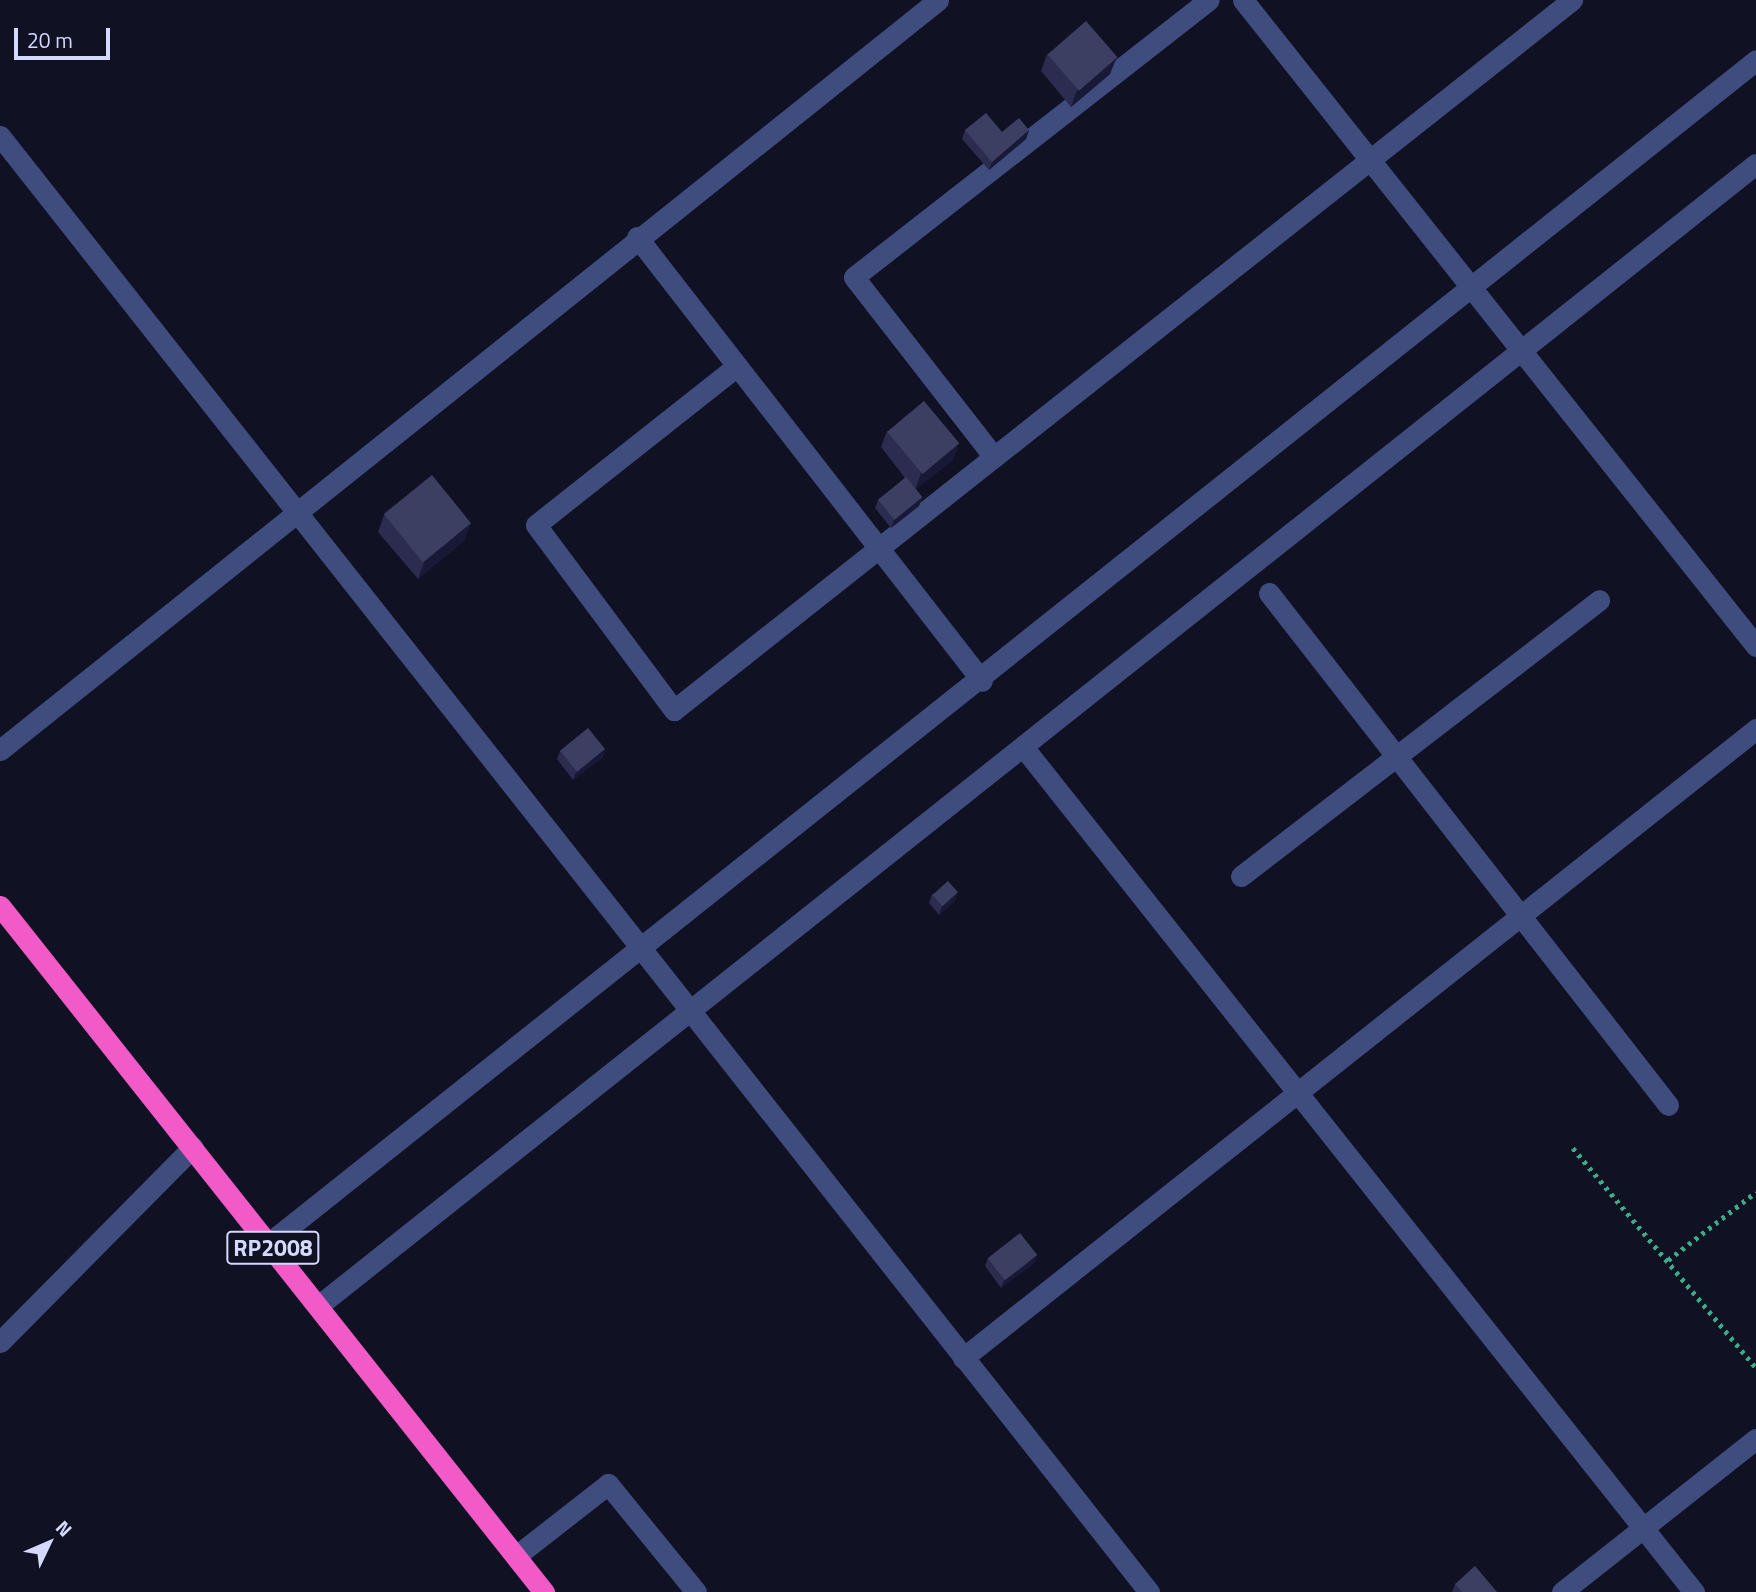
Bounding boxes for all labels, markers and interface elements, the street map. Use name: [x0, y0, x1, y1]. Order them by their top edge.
scale bar: [18, 14, 114, 58]
text: 20 m: [27, 24, 73, 56]
road number: RP2008: [226, 1228, 320, 1268]
north arrow: [14, 1508, 84, 1578]
text: N: [49, 1513, 79, 1543]

